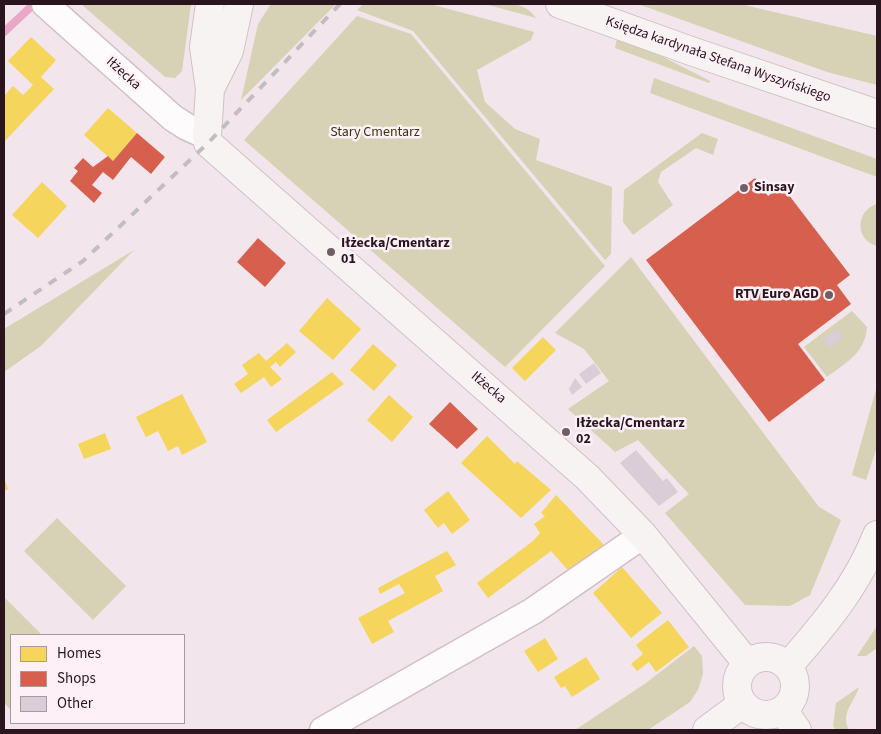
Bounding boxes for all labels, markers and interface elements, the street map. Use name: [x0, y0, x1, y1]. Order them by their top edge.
street label: Księdza kardynała Stefana Wyszyńskiego: [603, 13, 833, 107]
street label: Iłżecka: [102, 54, 144, 94]
park label: Stary Cmentarz: [330, 125, 420, 141]
place label: Sinsay: [754, 180, 795, 196]
marker: Sinsay: [738, 182, 750, 194]
place label: Iłżecka/Cmentarz 01: [341, 236, 450, 268]
marker: Iłżecka/Cmentarz 01: [325, 246, 337, 258]
place label: RTV Euro AGD: [735, 287, 819, 303]
marker: RTV Euro AGD: [823, 289, 835, 301]
street label: Iłżecka: [467, 368, 509, 408]
place label: Iłżecka/Cmentarz 02: [576, 416, 685, 448]
marker: Iłżecka/Cmentarz 02: [560, 426, 572, 438]
legend: [10, 634, 185, 724]
text: Homes: [57, 643, 101, 664]
text: Shops: [57, 668, 96, 689]
text: Other: [57, 693, 93, 714]

